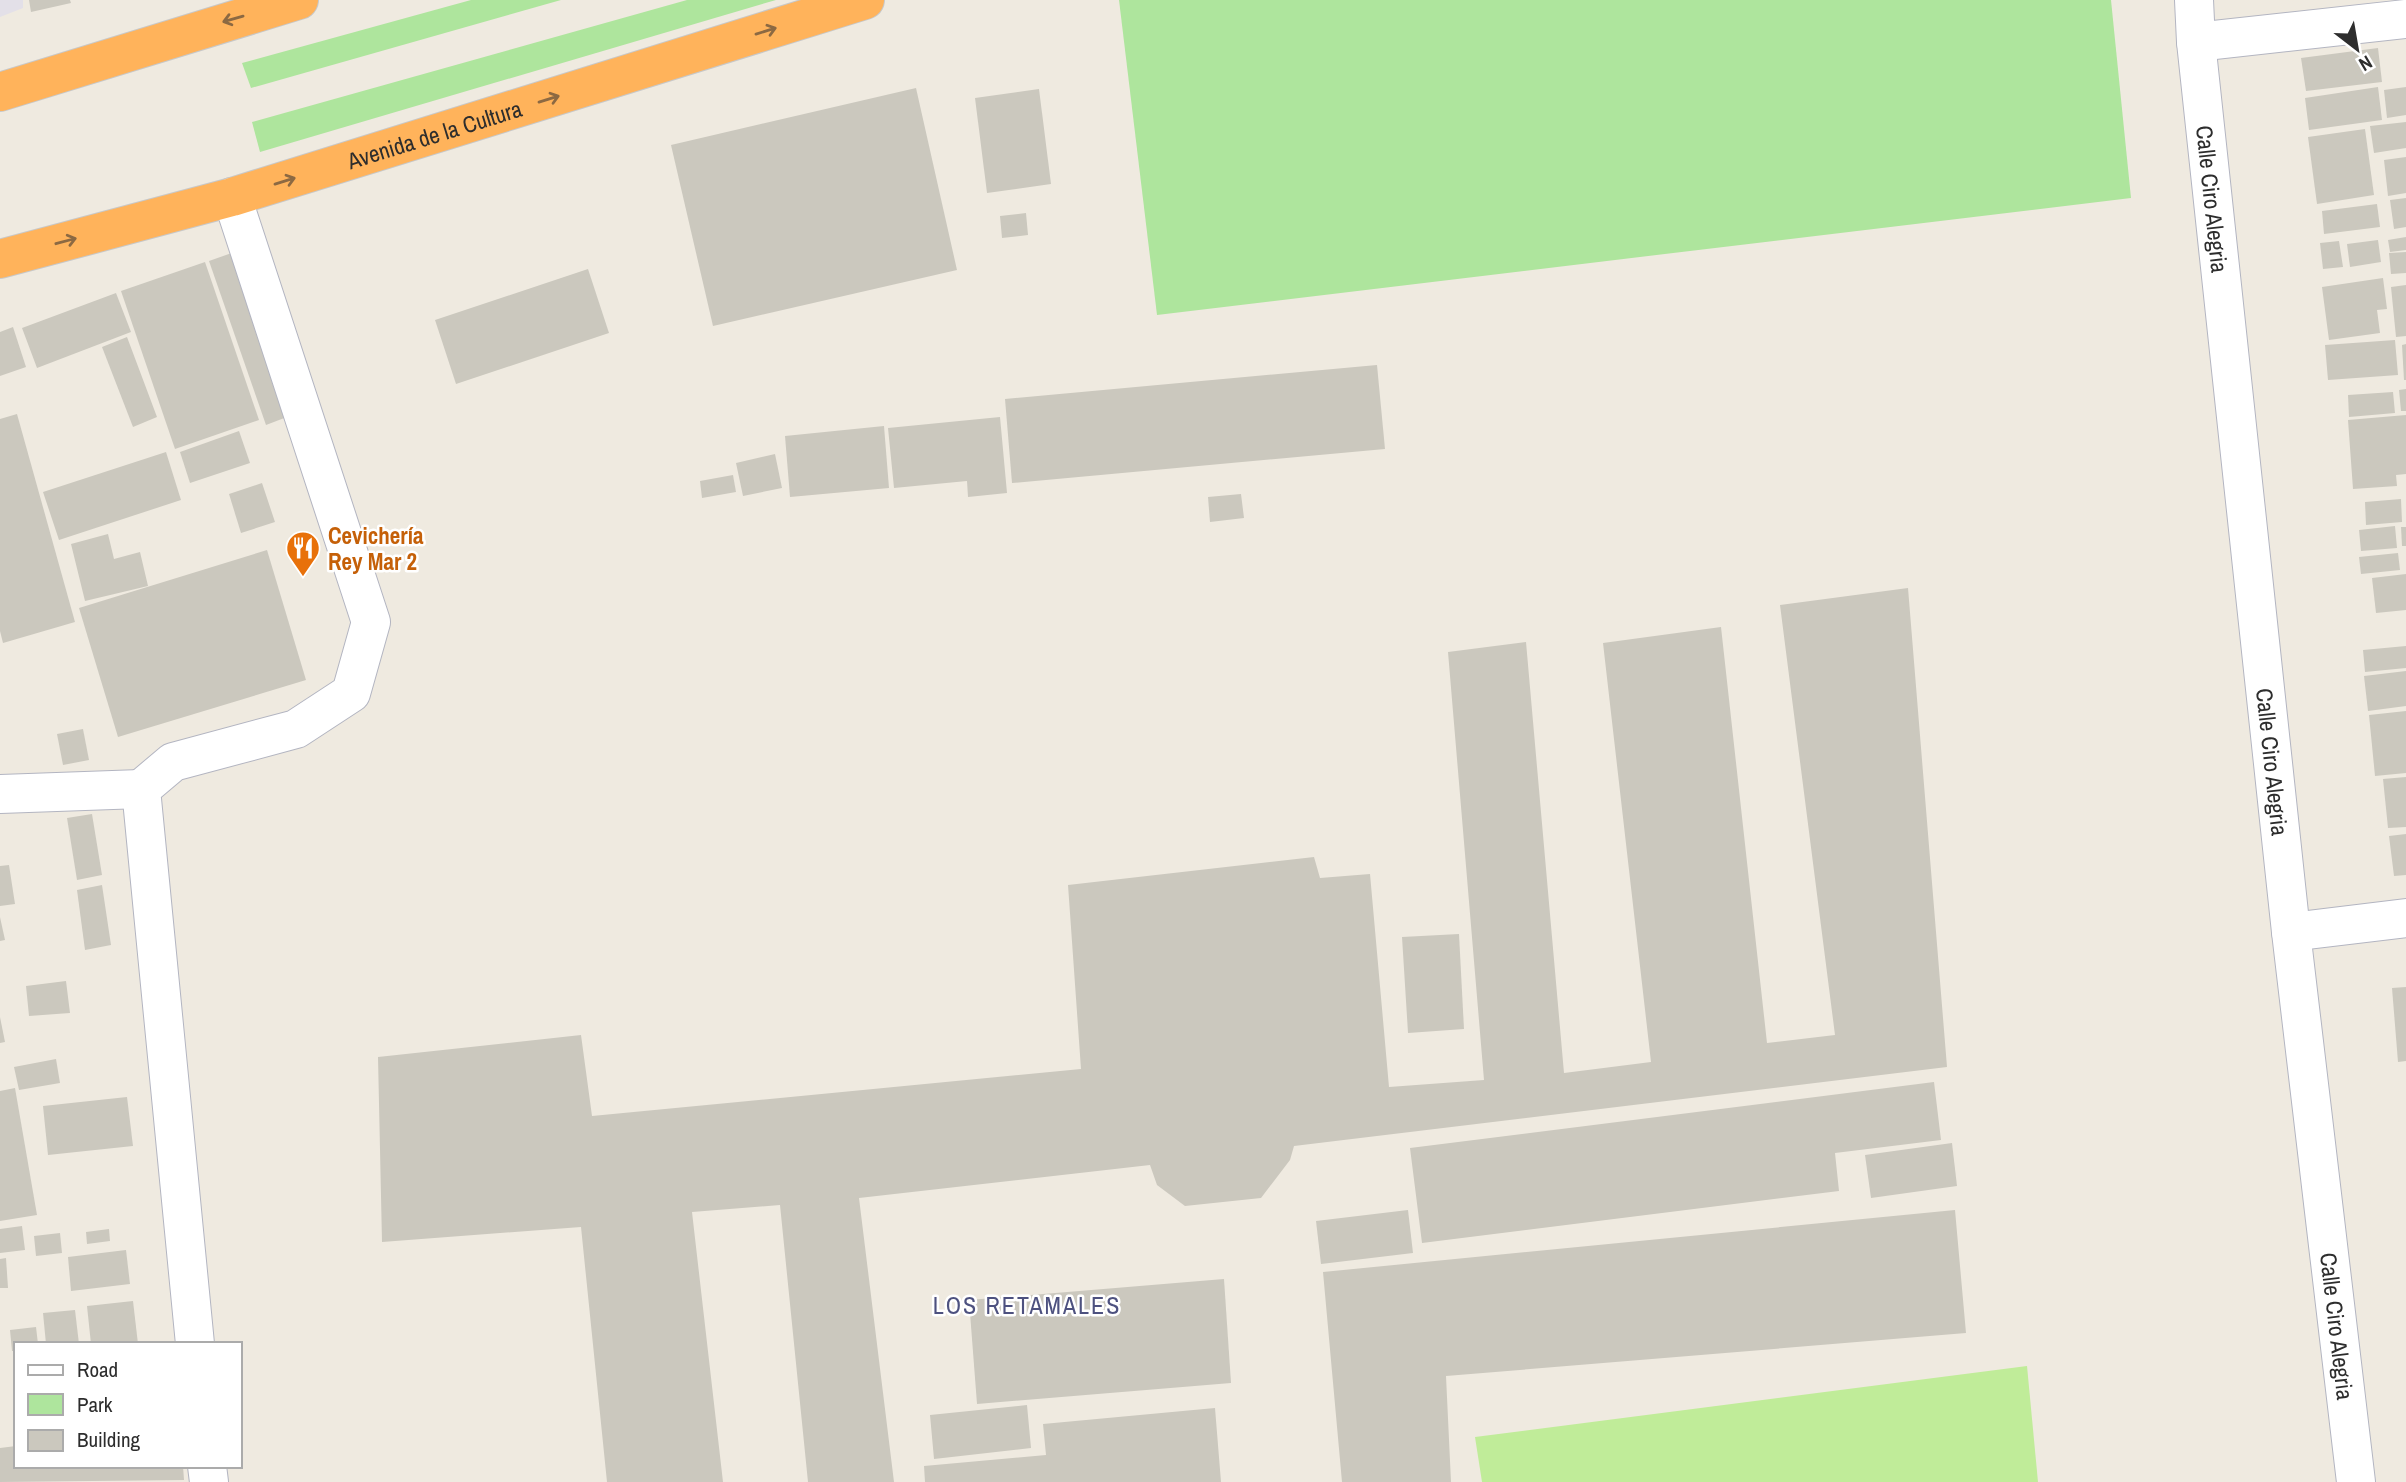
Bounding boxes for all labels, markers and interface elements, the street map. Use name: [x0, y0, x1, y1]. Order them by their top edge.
one-way arrow: [222, 13, 244, 26]
north arrow: [2322, 14, 2392, 84]
one-way arrow: [755, 23, 777, 36]
text: N: [2354, 50, 2377, 78]
one-way arrow: [538, 91, 560, 104]
street label: Avenida de la Cultura: [342, 92, 526, 176]
street label: Calle Ciro Alegria: [2190, 124, 2236, 275]
one-way arrow: [274, 173, 296, 186]
one-way arrow: [55, 234, 77, 247]
place label: Cevichería Rey Mar 2: [328, 520, 424, 577]
restaurant icon: Cevichería Rey Mar 2: [284, 529, 322, 578]
street label: Calle Ciro Alegria: [2250, 687, 2296, 838]
street label: Calle Ciro Alegria: [2314, 1251, 2362, 1402]
district label: LOS RETAMALES: [933, 1289, 1121, 1321]
legend: [14, 1342, 242, 1468]
text: Road: [77, 1355, 118, 1384]
text: Park: [77, 1390, 113, 1419]
text: Building: [77, 1425, 141, 1454]

